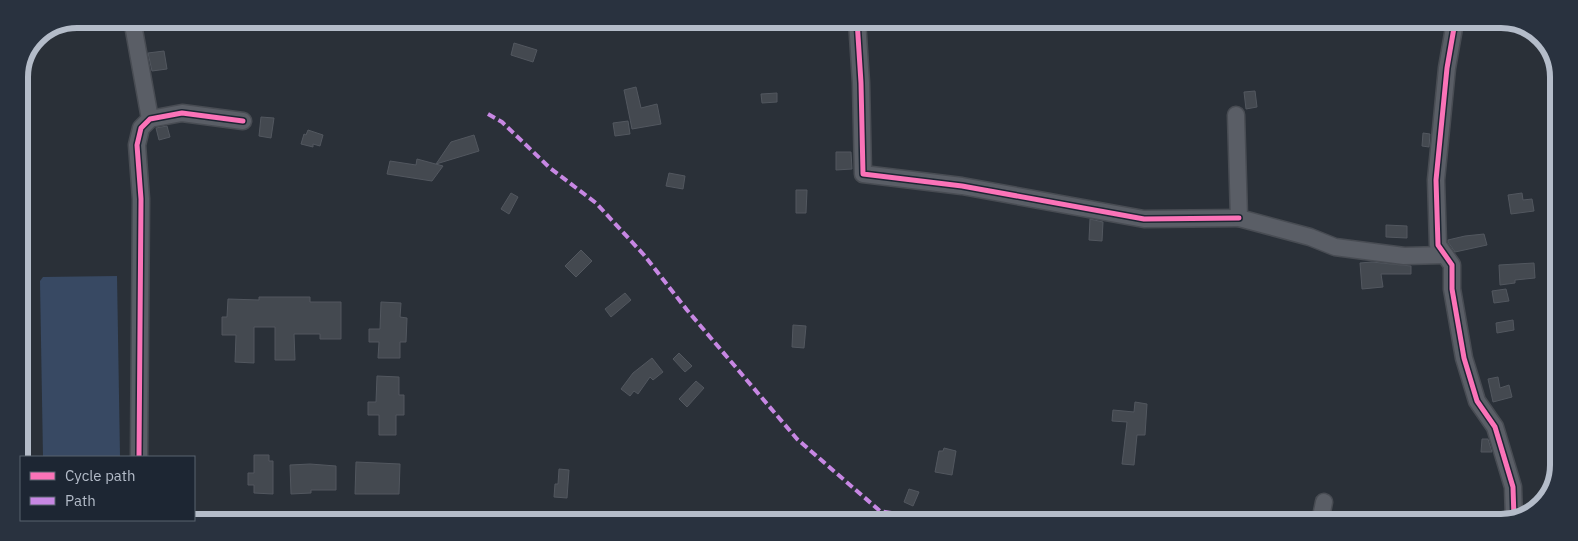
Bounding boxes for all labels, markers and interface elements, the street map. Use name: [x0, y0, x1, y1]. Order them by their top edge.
legend: [20, 456, 195, 521]
text: Cycle path: [65, 466, 136, 485]
text: Path: [65, 491, 96, 510]

